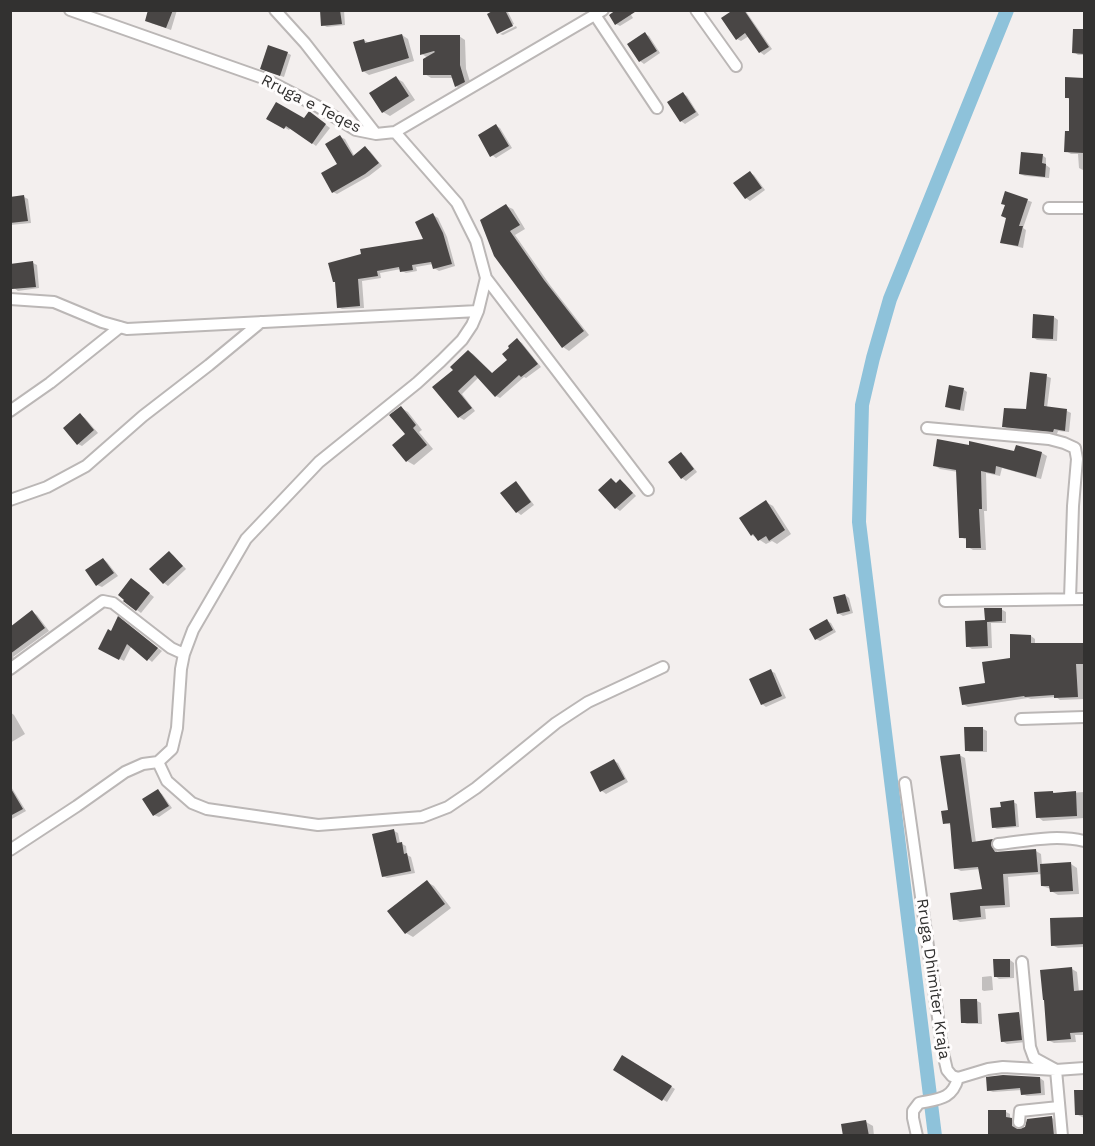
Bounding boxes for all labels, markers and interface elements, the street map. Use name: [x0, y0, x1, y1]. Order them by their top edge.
street label: Rruga e Teqes: [258, 71, 364, 137]
street label: Rruga Dhimiter Kraja: [912, 897, 954, 1061]

